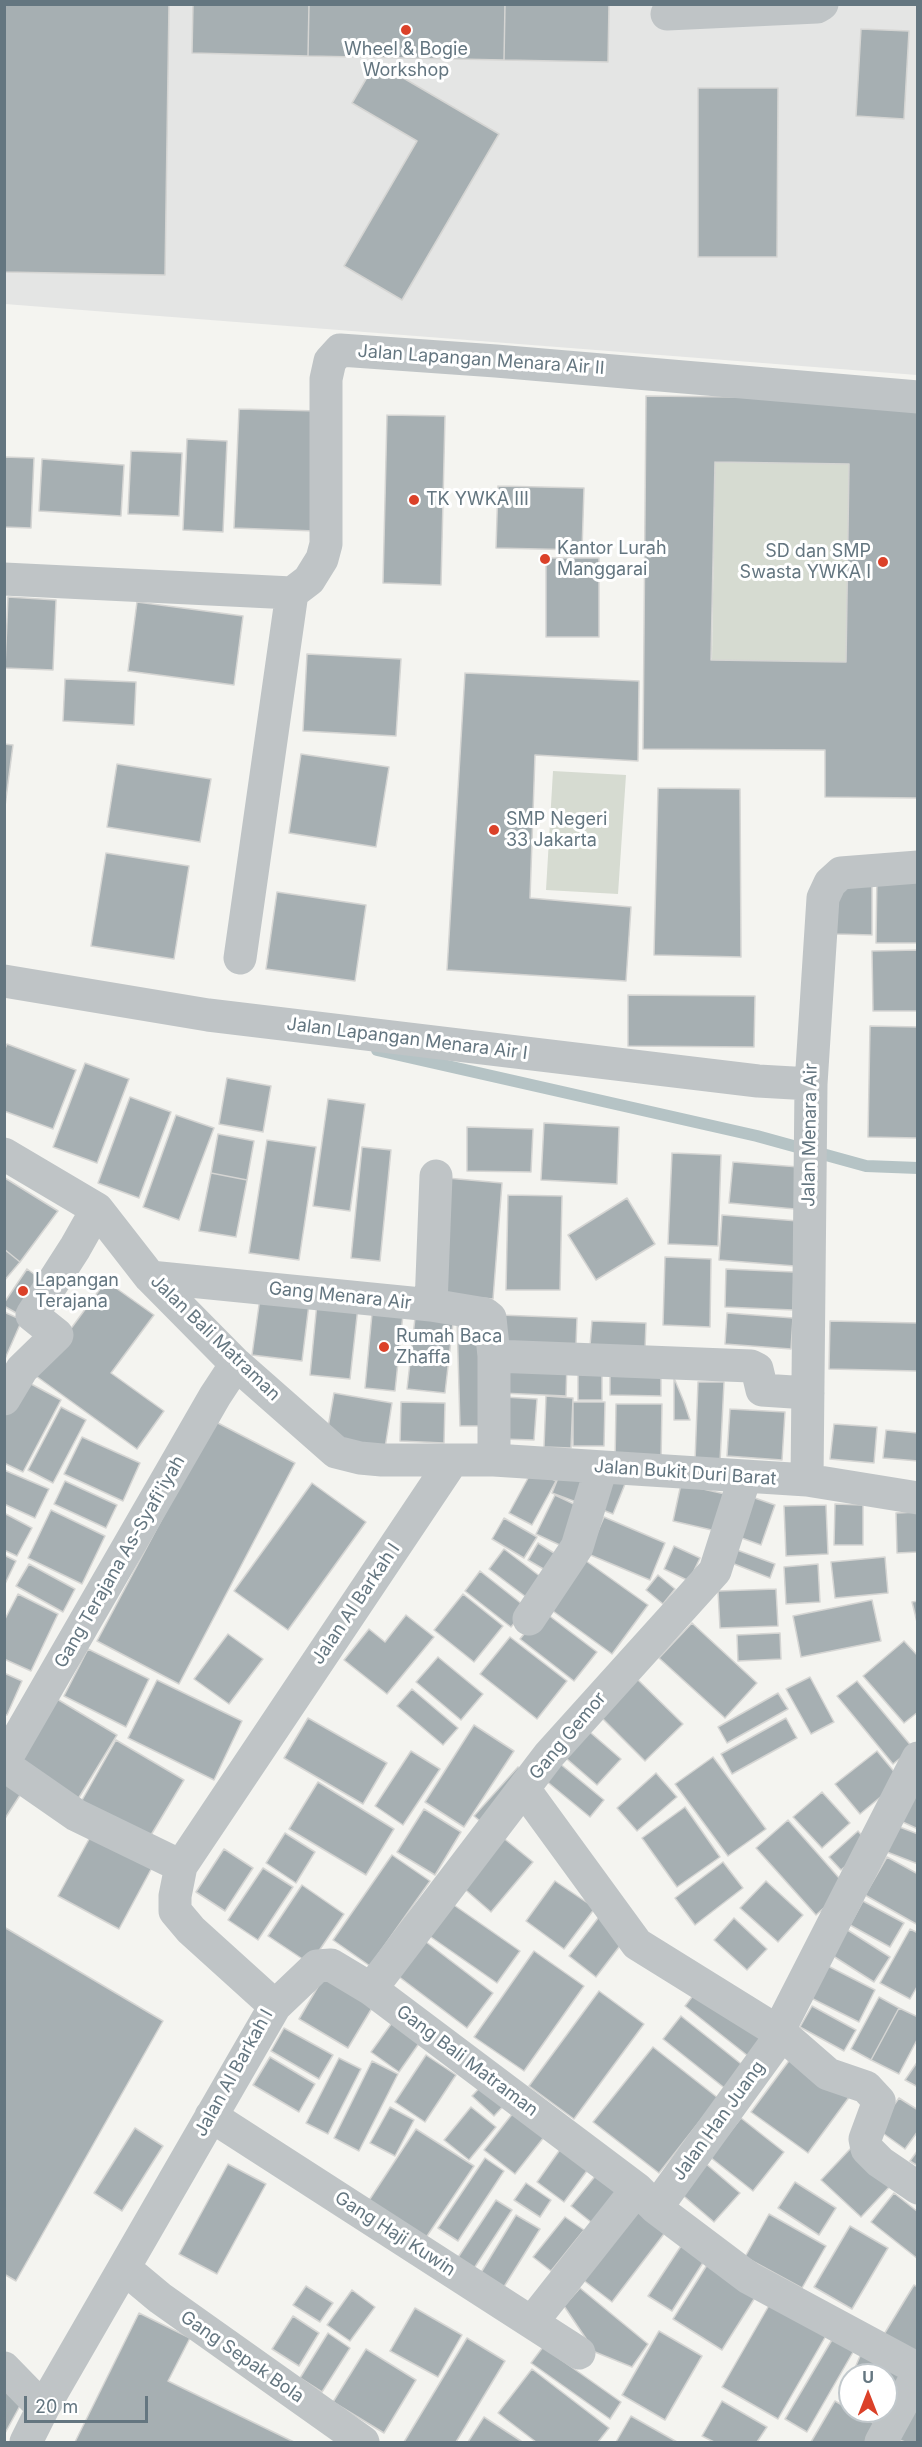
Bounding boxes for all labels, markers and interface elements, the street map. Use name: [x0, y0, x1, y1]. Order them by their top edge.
marker: Wheel & Bogie Workshop: [399, 23, 413, 37]
place label: Wheel & Bogie Workshop: [344, 39, 468, 82]
street label: Jalan Lapangan Menara Air II: [357, 341, 605, 379]
place label: TK YWKA III: [426, 489, 529, 511]
marker: TK YWKA III: [407, 493, 421, 507]
place label: Kantor Lurah Manggarai: [557, 538, 667, 580]
place label: SD dan SMP Swasta YWKA I: [740, 541, 871, 584]
marker: Kantor Lurah Manggarai: [538, 552, 552, 566]
marker: SD dan SMP Swasta YWKA I: [876, 555, 890, 569]
place label: SMP Negeri 33 Jakarta: [506, 809, 607, 852]
marker: SMP Negeri 33 Jakarta: [487, 823, 501, 837]
street label: Jalan Lapangan Menara Air I: [285, 1013, 529, 1065]
street label: Jalan Menara Air: [798, 1063, 822, 1207]
place label: Lapangan Terajana: [35, 1270, 119, 1312]
street label: Jalan Bali Matraman: [146, 1271, 284, 1405]
street label: Gang Menara Air: [268, 1278, 412, 1314]
marker: Lapangan Terajana: [16, 1284, 30, 1298]
place label: Rumah Baca Zhaffa: [396, 1326, 502, 1368]
marker: Rumah Baca Zhaffa: [377, 1340, 391, 1354]
street label: Gang Terajana As-Syafi'iyah: [50, 1452, 190, 1672]
street label: Jalan Bukit Duri Barat: [593, 1456, 777, 1490]
street label: Jalan Al Barkah I: [307, 1539, 405, 1669]
street label: Gang Gemor: [525, 1688, 611, 1784]
street label: Gang Bali Matraman: [392, 2001, 542, 2121]
street label: Jalan Al Barkah I: [190, 2006, 278, 2140]
street label: Jalan Han Juang: [668, 2057, 770, 2185]
street label: Gang Haji Kuwin: [331, 2187, 459, 2281]
street label: Gang Sepak Bola: [176, 2306, 308, 2408]
north arrow: [838, 2363, 898, 2423]
text: U: [862, 2367, 874, 2387]
scale bar: [27, 2384, 152, 2422]
text: 20 m: [35, 2396, 78, 2417]

